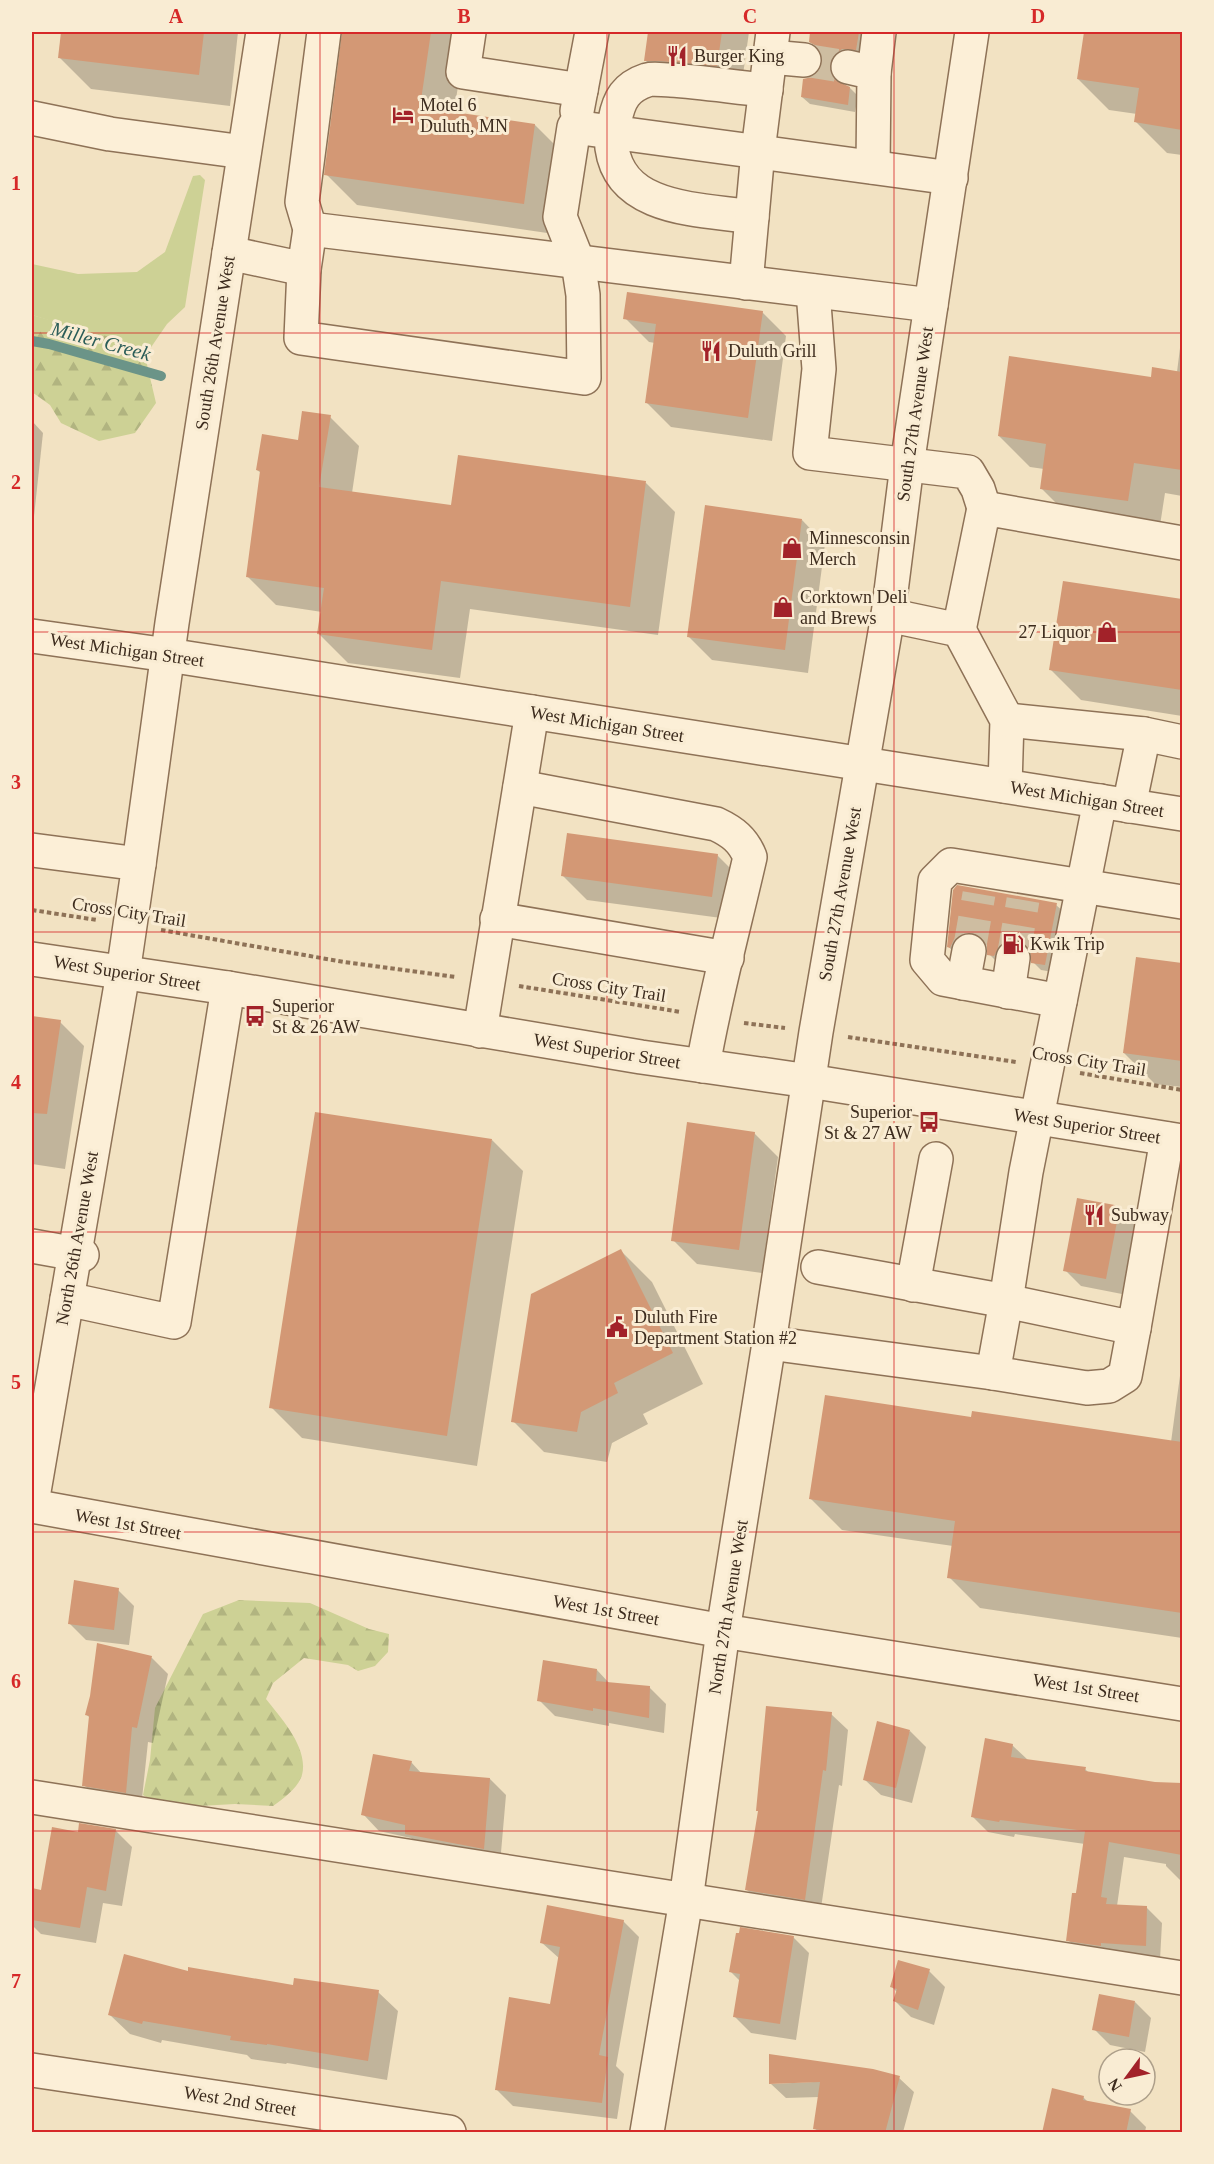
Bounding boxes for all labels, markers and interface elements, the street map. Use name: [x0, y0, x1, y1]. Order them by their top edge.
text: A: [169, 5, 184, 27]
text: B: [457, 5, 471, 27]
text: C: [743, 5, 757, 27]
text: D: [1031, 5, 1045, 27]
restaurant icon: Burger King: [665, 44, 689, 68]
place label: Burger King: [694, 46, 784, 66]
place label: Motel 6 Duluth, MN: [420, 95, 508, 136]
hotel icon: Motel 6 Duluth, MN: [391, 103, 415, 127]
text: 1: [11, 172, 21, 194]
street label: South 26th Avenue West: [191, 254, 239, 432]
water label: Miller Creek: [48, 317, 154, 365]
street label: South 27th Avenue West: [893, 325, 937, 503]
restaurant icon: Duluth Grill: [699, 339, 723, 363]
place label: Duluth Grill: [728, 341, 817, 361]
text: 2: [11, 471, 21, 493]
place label: Minnesconsin Merch: [809, 528, 910, 569]
shop icon: Minnesconsin Merch: [780, 536, 804, 560]
place label: Corktown Deli and Brews: [800, 587, 908, 628]
shop icon: Corktown Deli and Brews: [771, 595, 795, 619]
shop icon: 27 Liquor: [1095, 620, 1119, 644]
place label: 27 Liquor: [1019, 622, 1090, 642]
street label: West Michigan Street: [49, 629, 205, 671]
street label: West Michigan Street: [529, 702, 685, 746]
text: 3: [11, 771, 21, 793]
street label: West Michigan Street: [1009, 777, 1165, 821]
street label: South 27th Avenue West: [815, 805, 865, 983]
street label: Cross City Trail: [71, 893, 187, 931]
fuel station icon: Kwik Trip: [1001, 932, 1025, 956]
place label: Kwik Trip: [1030, 934, 1105, 954]
street label: West Superior Street: [52, 952, 202, 994]
street label: Cross City Trail: [551, 968, 667, 1006]
place label: Superior St & 26 AW: [272, 996, 360, 1037]
bus stop icon: Superior St & 26 AW: [243, 1004, 267, 1028]
street label: West Superior Street: [532, 1030, 682, 1072]
street label: Cross City Trail: [1031, 1042, 1147, 1080]
text: 4: [11, 1071, 21, 1093]
place label: Superior St & 27 AW: [824, 1102, 912, 1143]
street label: West Superior Street: [1012, 1105, 1162, 1147]
bus stop icon: Superior St & 27 AW: [917, 1110, 941, 1134]
street label: North 26th Avenue West: [52, 1149, 102, 1327]
restaurant icon: Subway: [1082, 1203, 1106, 1227]
place label: Subway: [1111, 1205, 1169, 1225]
place label: Duluth Fire Department Station #2: [634, 1307, 797, 1348]
public building icon: Duluth Fire Department Station #2: [605, 1315, 629, 1339]
text: 5: [11, 1371, 21, 1393]
street label: West 1st Street: [73, 1505, 183, 1543]
street label: North 27th Avenue West: [704, 1518, 752, 1696]
street label: West 1st Street: [551, 1591, 661, 1629]
text: 6: [11, 1670, 21, 1692]
street label: West 1st Street: [1031, 1670, 1141, 1706]
text: 7: [11, 1970, 21, 1992]
north arrow: [1097, 2047, 1157, 2107]
text: N: [1104, 2075, 1125, 2094]
street label: West 2nd Street: [182, 2082, 298, 2120]

